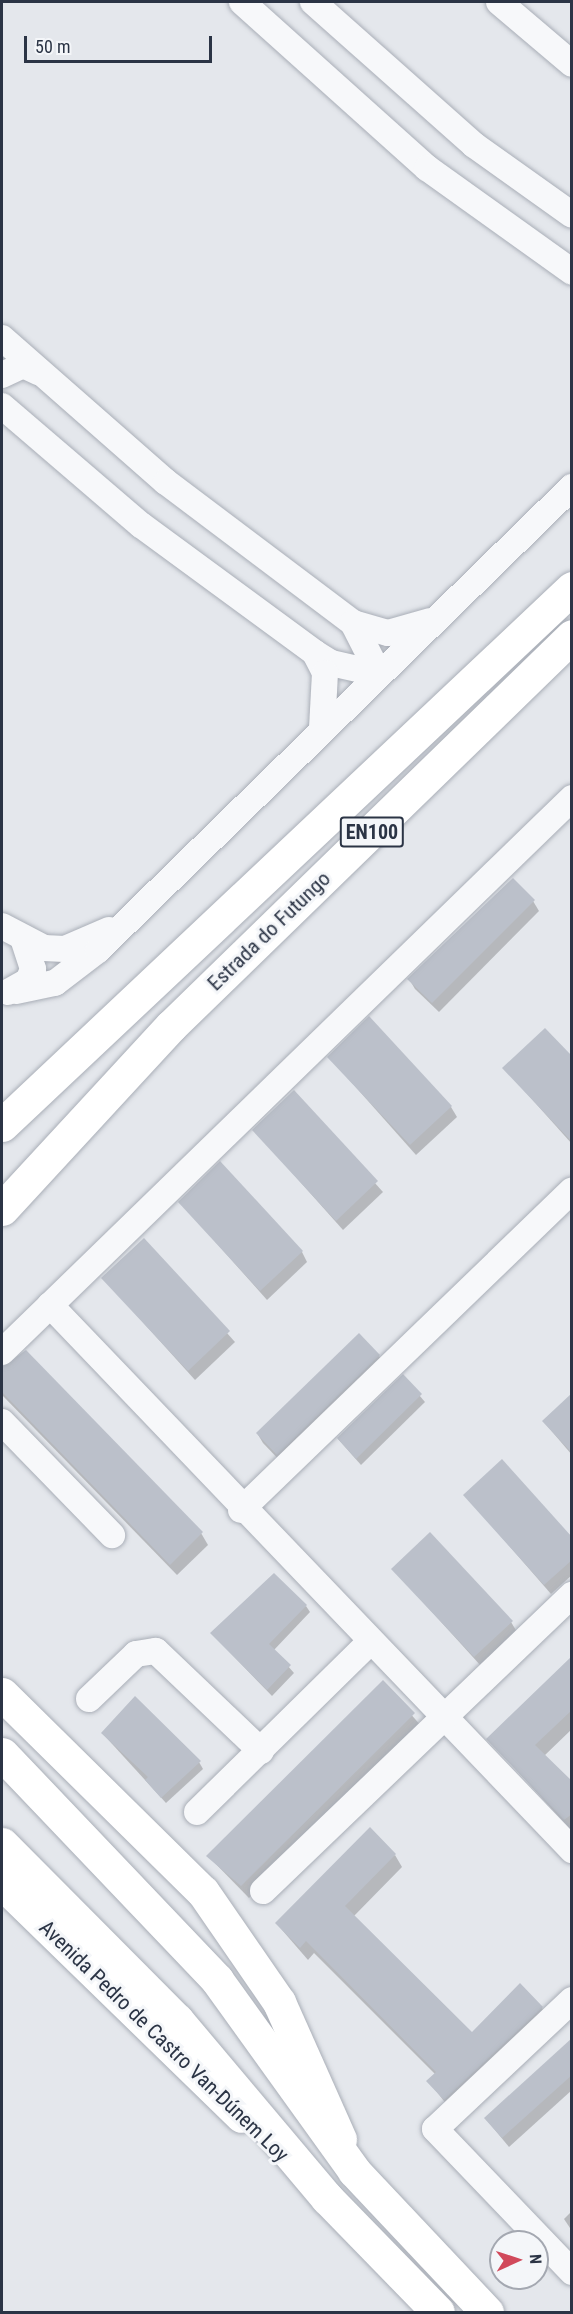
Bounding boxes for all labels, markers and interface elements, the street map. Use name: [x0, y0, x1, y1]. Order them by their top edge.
scale bar: [27, 24, 214, 62]
text: 50 m: [35, 36, 70, 57]
road number: EN100: [339, 815, 405, 849]
street label: Estrada do Futungo: [202, 866, 336, 996]
street label: Avenida Pedro de Castro Van-Dúnem Loy: [34, 1915, 294, 2167]
north arrow: [489, 2230, 549, 2290]
text: N: [526, 2254, 545, 2265]

